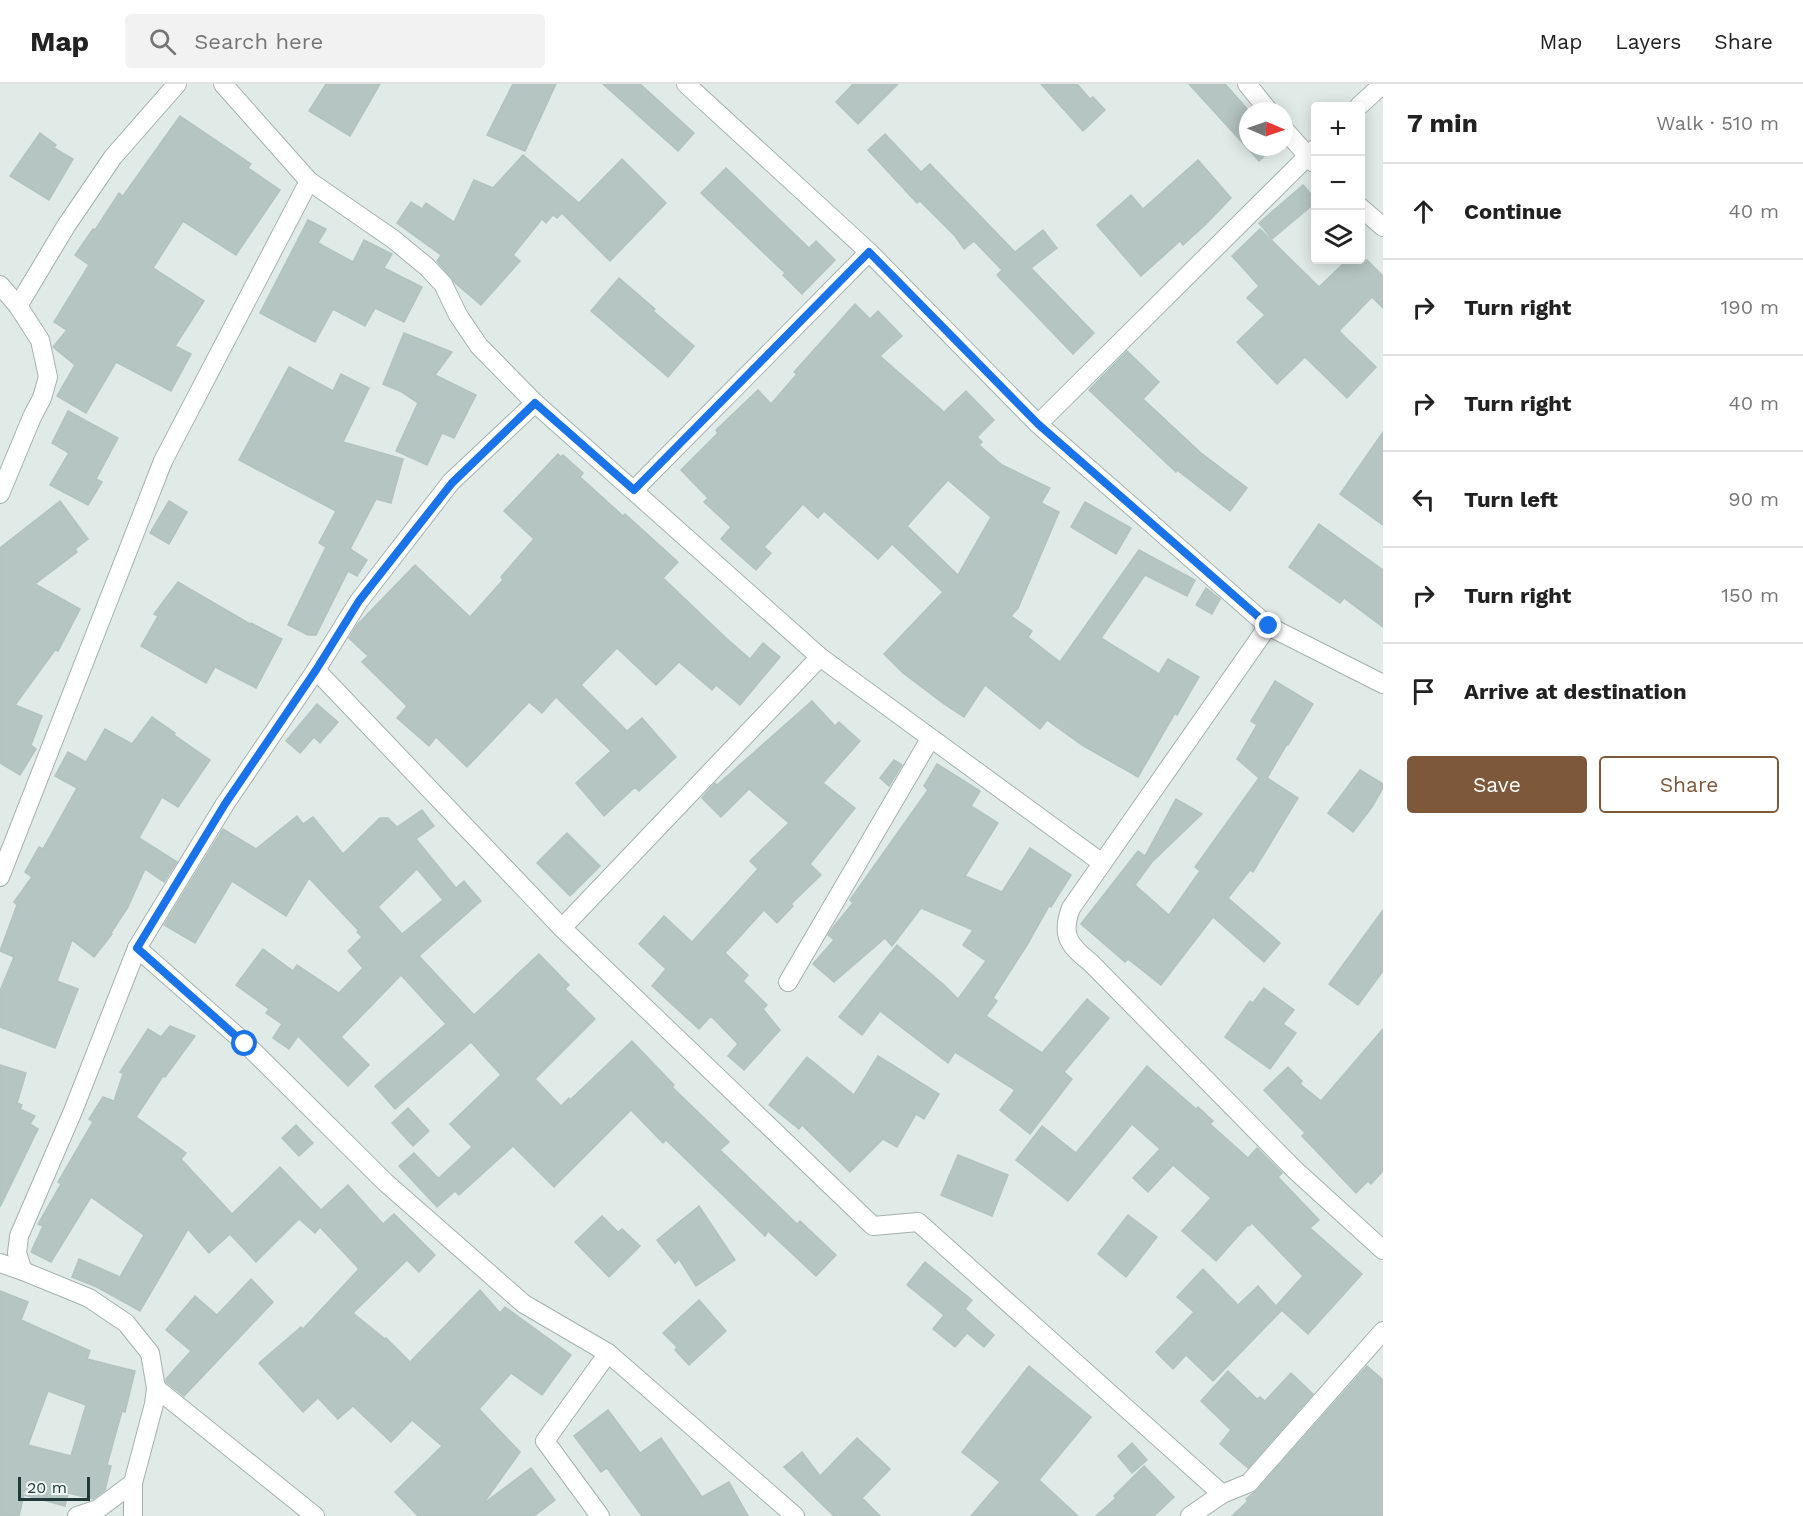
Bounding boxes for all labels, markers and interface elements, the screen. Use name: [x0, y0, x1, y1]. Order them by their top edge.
search box: [125, 14, 545, 68]
text: Map: [30, 25, 89, 58]
icon: search: [146, 25, 179, 58]
text: Search here: [194, 29, 323, 54]
text: Map: [1539, 29, 1582, 54]
text: Layers: [1615, 29, 1681, 54]
text: Share: [1714, 29, 1773, 54]
north arrow: [1239, 102, 1293, 156]
map controls: [1311, 102, 1365, 264]
button: +: [1311, 102, 1365, 156]
text: 7 min: [1407, 108, 1478, 138]
text: Walk · 510 m: [1656, 111, 1779, 135]
button: −: [1311, 156, 1365, 210]
icon: ahead: [1407, 195, 1440, 228]
text: Continue: [1464, 199, 1562, 224]
text: 40 m: [1728, 199, 1779, 223]
button: layers: [1311, 210, 1365, 264]
icon: right: [1407, 291, 1440, 324]
text: Turn right: [1464, 295, 1571, 320]
text: 190 m: [1721, 295, 1779, 319]
icon: right: [1407, 387, 1440, 420]
text: Turn right: [1464, 391, 1571, 416]
text: 40 m: [1728, 391, 1779, 415]
icon: left: [1407, 483, 1440, 516]
text: Turn left: [1464, 487, 1558, 512]
text: 90 m: [1728, 487, 1779, 511]
icon: right: [1407, 579, 1440, 612]
text: Turn right: [1464, 583, 1571, 608]
text: 150 m: [1721, 583, 1779, 607]
route end: [1255, 612, 1281, 638]
icon: arrive: [1407, 675, 1440, 708]
text: Arrive at destination: [1464, 679, 1687, 704]
button: Save: [1407, 756, 1587, 813]
button: Share: [1599, 756, 1779, 813]
route start: [231, 1030, 257, 1056]
scale bar: [18, 1474, 90, 1502]
text: 20 m: [27, 1478, 67, 1497]

